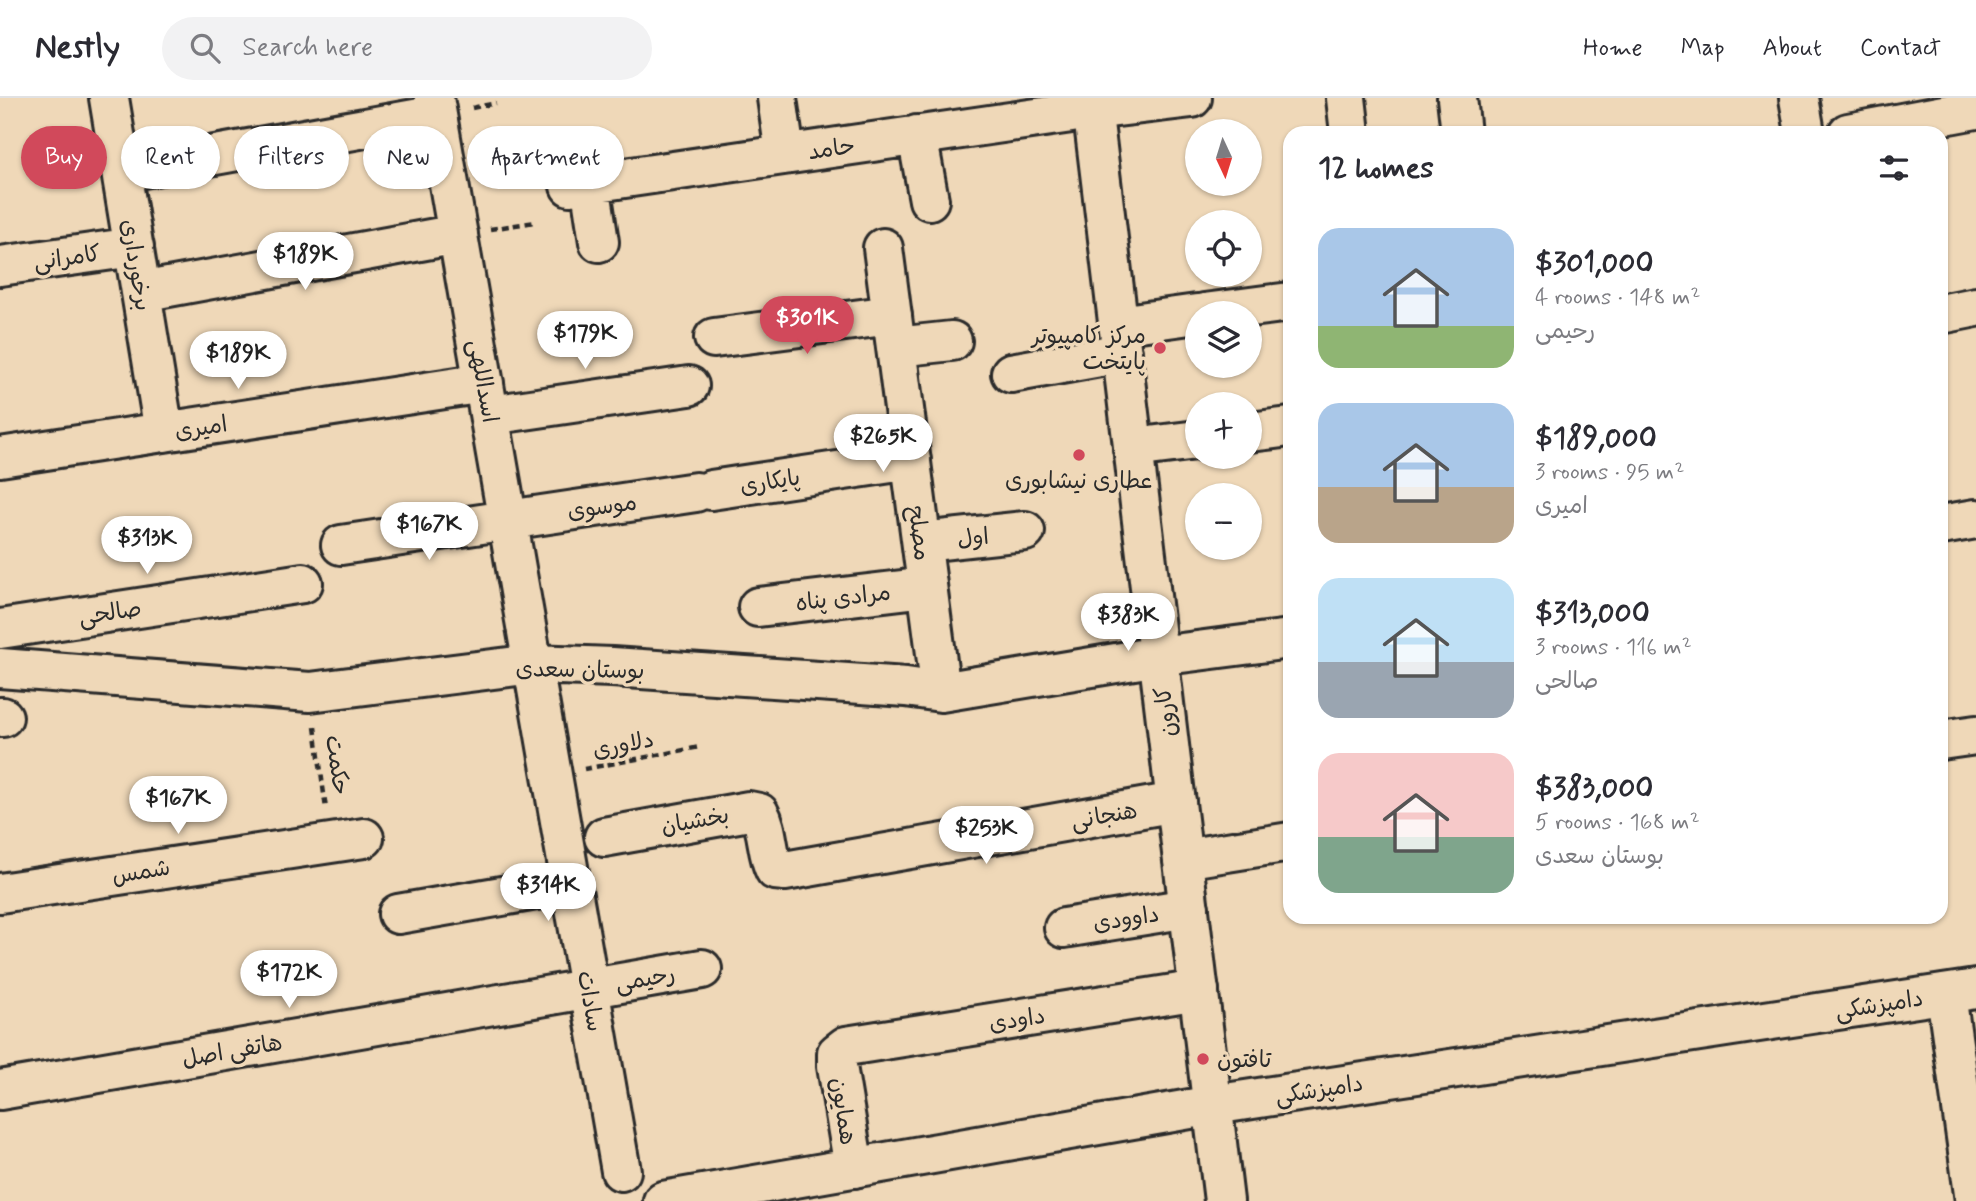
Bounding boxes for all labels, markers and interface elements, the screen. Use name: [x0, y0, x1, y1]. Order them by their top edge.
search box: [162, 17, 652, 80]
text: Nestly: [35, 26, 120, 70]
icon: search: [186, 29, 224, 67]
text: Search here: [242, 31, 373, 65]
text: Home: [1583, 33, 1643, 64]
text: Map: [1681, 33, 1725, 64]
text: About: [1763, 33, 1822, 64]
text: Contact: [1860, 33, 1941, 64]
north arrow: [1185, 119, 1262, 196]
map controls: [1185, 119, 1262, 560]
chip: Buy: [21, 126, 107, 189]
chip: Rent: [121, 126, 220, 189]
chip: Filters: [234, 126, 349, 189]
chip: New: [363, 126, 453, 189]
chip: Apartment: [467, 126, 624, 189]
street label: حامد: [806, 132, 856, 168]
text: 12 homes: [1318, 149, 1434, 188]
icon: filters: [1875, 149, 1913, 187]
button: locate: [1185, 210, 1262, 287]
street label: برخورداری: [113, 217, 157, 313]
pin: $189K: [256, 232, 354, 292]
street label: کامرانی: [32, 239, 103, 279]
text: $189K: [273, 240, 337, 270]
text: $301,000: [1535, 244, 1654, 283]
icon: home: [1374, 256, 1458, 340]
text: 4 rooms · 148 m²: [1535, 283, 1700, 313]
pin: $301K: [758, 296, 856, 356]
button: layers: [1185, 301, 1262, 378]
text: $301K: [776, 304, 838, 334]
pin: $179K: [536, 312, 634, 371]
text: رحیمی: [1535, 317, 1595, 347]
text: $179K: [553, 319, 617, 349]
place label: مرکز کامپیوتر پایتخت: [1030, 322, 1146, 378]
pin: $189K: [189, 331, 287, 391]
street label: اسداللهی: [460, 337, 504, 425]
text: $189K: [206, 339, 270, 369]
marker: مرکز کامپیوتر پایتخت: [1152, 340, 1168, 356]
button: +: [1185, 392, 1262, 469]
street label: امیری: [173, 410, 230, 448]
pin: $265K: [834, 414, 932, 474]
text: $189,000: [1535, 419, 1657, 458]
text: $265K: [850, 422, 916, 452]
icon: home: [1374, 431, 1458, 515]
marker: عطاری نیشابوری: [1071, 447, 1087, 463]
text: 3 rooms · 95 m²: [1535, 458, 1684, 488]
street label: پایکاری: [738, 463, 803, 503]
place label: عطاری نیشابوری: [1005, 467, 1153, 497]
button: −: [1185, 483, 1262, 560]
street label: موسوی: [566, 488, 639, 528]
text: امیری: [1535, 492, 1588, 522]
pin: $167K: [380, 503, 478, 562]
street label: مصلح: [900, 504, 936, 563]
text: $167K: [396, 510, 462, 540]
pin: $313K: [98, 517, 196, 576]
street label: اول: [956, 522, 991, 556]
text: $313K: [117, 524, 177, 554]
street label: مرادی پناه: [794, 578, 893, 620]
street label: صالحی: [77, 594, 144, 634]
pin: $383K: [1079, 594, 1177, 653]
text: $313,000: [1535, 594, 1650, 633]
text: $383K: [1097, 601, 1159, 631]
icon: home: [1374, 606, 1458, 690]
text: 3 rooms · 116 m²: [1535, 633, 1692, 663]
street label: بوستان سعدی: [515, 655, 645, 687]
text: صالحی: [1535, 667, 1598, 697]
street label: کارون: [1149, 685, 1185, 739]
street label: دلاوری: [590, 725, 657, 767]
street label: حکمت: [317, 733, 355, 797]
text: $383,000: [1535, 769, 1653, 808]
pin: $167K: [129, 776, 227, 836]
icon: home: [1374, 781, 1458, 865]
text: $167K: [145, 784, 211, 814]
street label: هنجانی: [1069, 796, 1140, 838]
street label: بخشیان: [659, 801, 732, 843]
pin: $253K: [937, 806, 1035, 866]
text: 5 rooms · 168 m²: [1535, 808, 1700, 838]
text: $253K: [955, 814, 1017, 844]
text: بوستان سعدی: [1535, 842, 1664, 872]
street label: شمس: [110, 854, 173, 892]
pin: $314K: [499, 864, 597, 923]
text: $314K: [516, 871, 580, 901]
street label: داوودی: [1091, 900, 1162, 940]
pin: $172K: [240, 950, 338, 1010]
text: $172K: [256, 958, 322, 988]
street label: رحیمی: [613, 960, 678, 1000]
street label: سادات: [569, 969, 609, 1034]
street label: دامپزشکی: [1833, 984, 1925, 1028]
street label: داودی: [987, 1002, 1048, 1040]
street label: هاتفی اصل: [180, 1028, 285, 1076]
place label: تافتون: [1217, 1046, 1272, 1076]
marker: تافتون: [1195, 1051, 1211, 1067]
street label: دامپزشکی: [1273, 1069, 1365, 1113]
street label: همایون: [822, 1075, 862, 1147]

